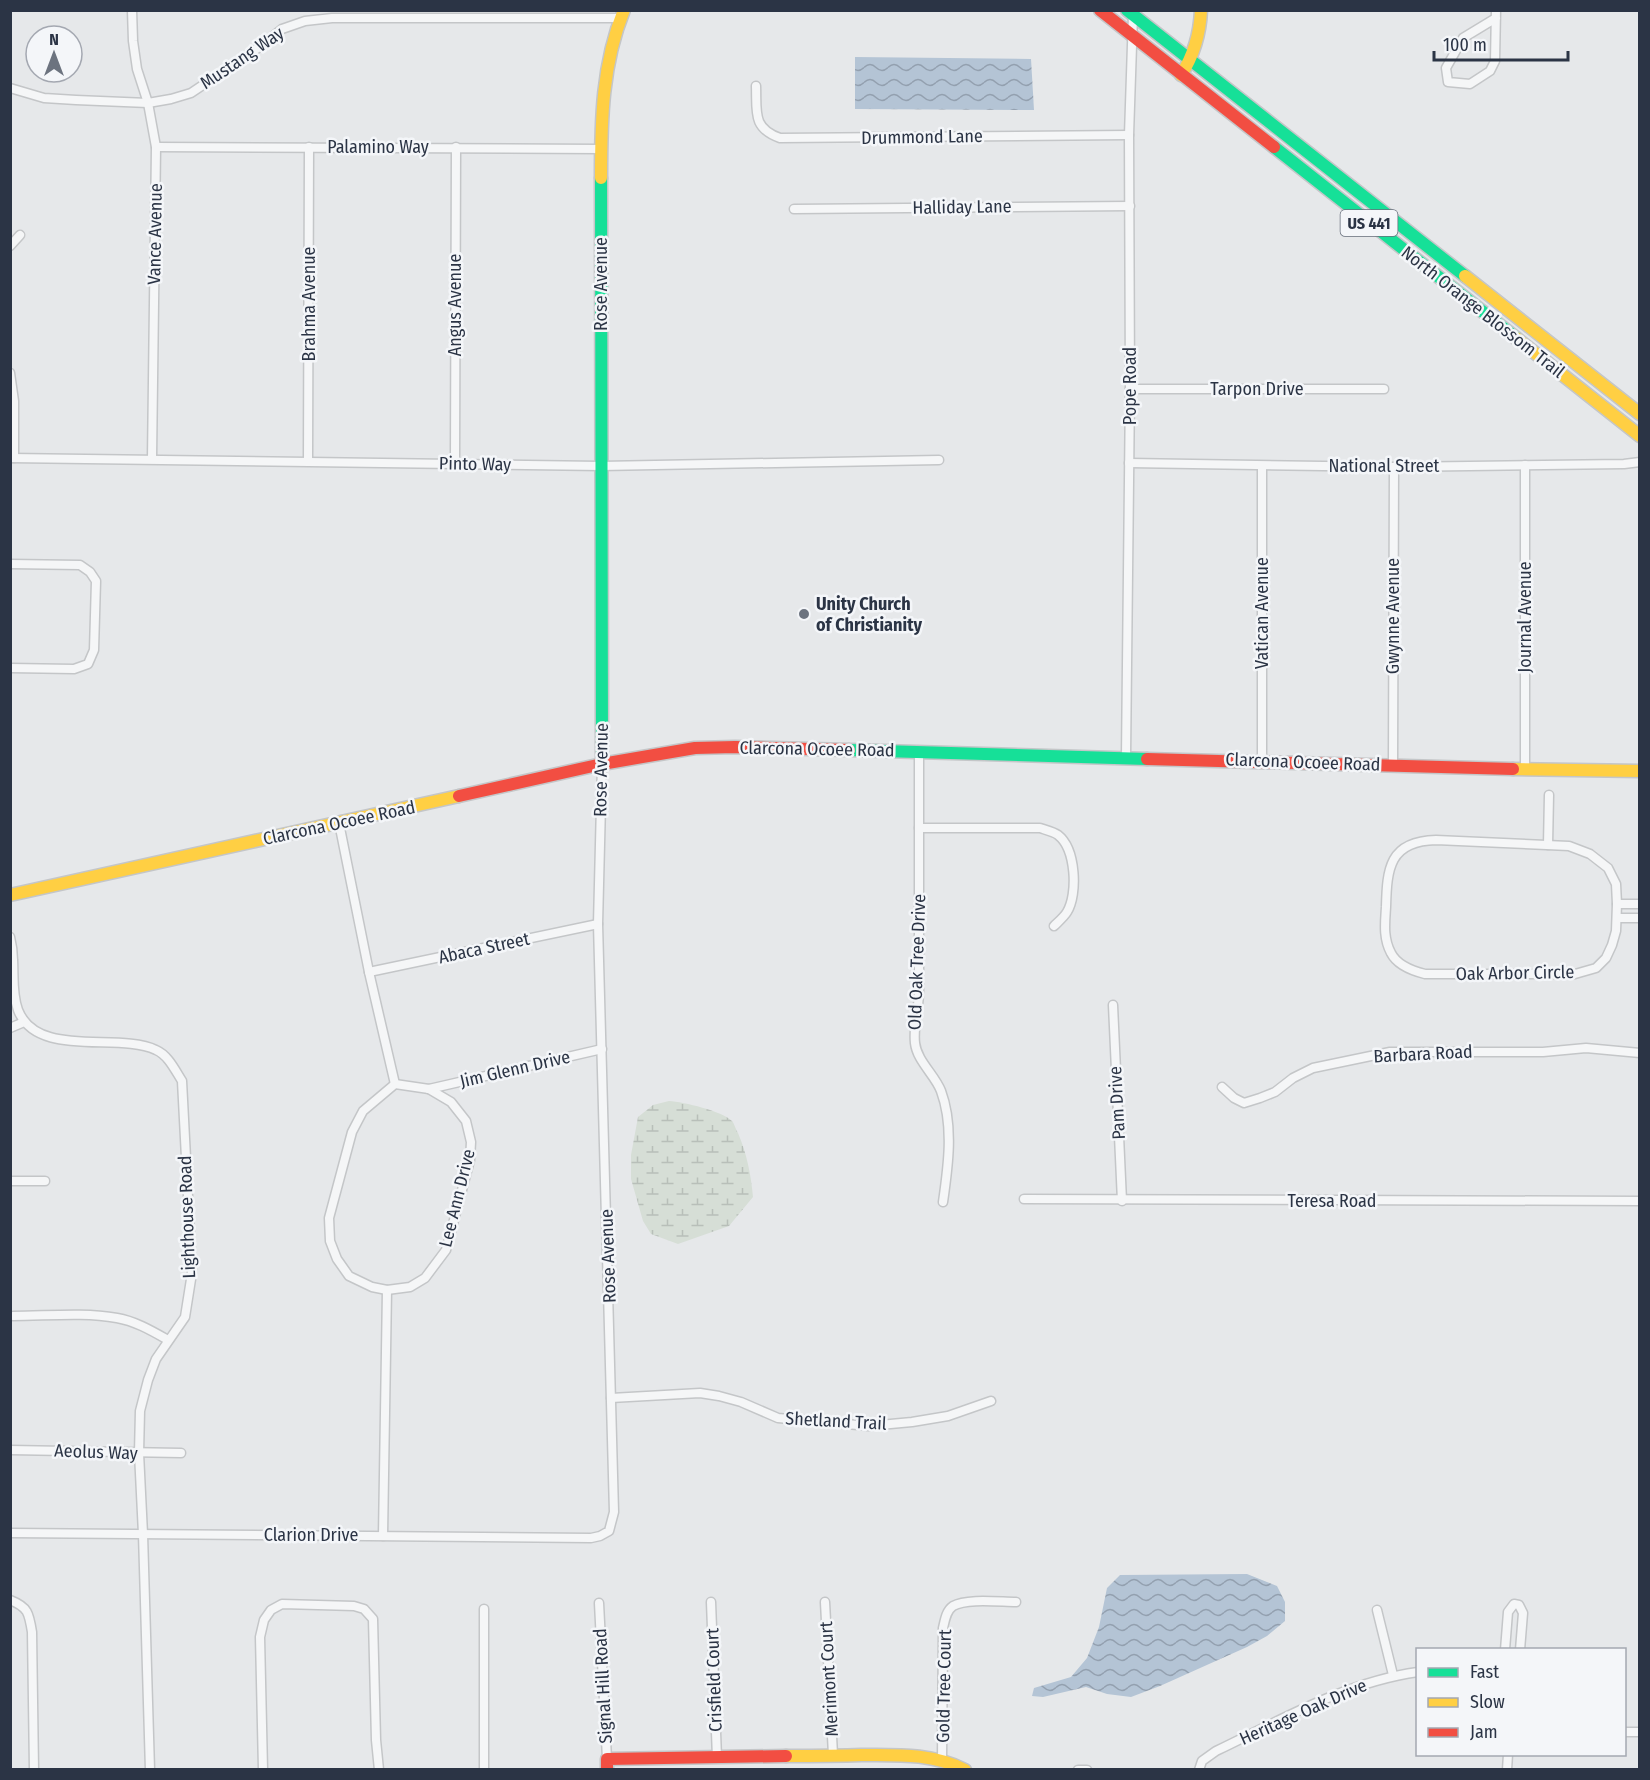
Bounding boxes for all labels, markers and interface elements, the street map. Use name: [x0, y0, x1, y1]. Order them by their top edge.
street label: Mustang Way: [196, 22, 288, 94]
north arrow: [24, 24, 84, 84]
scale bar: [1434, 24, 1568, 62]
text: N: [49, 30, 59, 49]
text: 100 m: [1443, 34, 1487, 56]
street label: Drummond Lane: [861, 125, 983, 149]
street label: Palamino Way: [327, 136, 429, 158]
street label: Vance Avenue: [143, 183, 167, 285]
street label: Halliday Lane: [912, 195, 1012, 219]
road number: US 441: [1340, 210, 1398, 236]
street label: Rose Avenue: [590, 237, 612, 331]
street label: North Orange Blossom Trail: [1397, 241, 1569, 383]
street label: Brahma Avenue: [298, 246, 320, 361]
street label: Angus Avenue: [444, 254, 466, 356]
street label: Pope Road: [1119, 347, 1141, 425]
street label: Tarpon Drive: [1210, 378, 1304, 400]
street label: Pinto Way: [439, 452, 511, 476]
street label: National Street: [1328, 455, 1440, 477]
street label: Vatican Avenue: [1251, 557, 1273, 669]
street label: Gwynne Avenue: [1382, 558, 1404, 674]
street label: Journal Avenue: [1514, 561, 1536, 673]
place label: Unity Church of Christianity: [816, 593, 922, 636]
marker: Unity Church of Christianity: [797, 607, 811, 621]
street label: Rose Avenue: [589, 723, 613, 817]
street label: Clarcona Ocoee Road: [739, 737, 895, 761]
street label: Clarcona Ocoee Road: [1225, 748, 1381, 776]
street label: Clarcona Ocoee Road: [261, 796, 417, 850]
street label: Old Oak Tree Drive: [904, 894, 930, 1030]
street label: Abaca Street: [436, 928, 532, 968]
street label: Oak Arbor Circle: [1456, 961, 1575, 985]
street label: Barbara Road: [1373, 1040, 1473, 1068]
street label: Jim Glenn Drive: [458, 1046, 572, 1092]
street label: Pam Drive: [1104, 1066, 1130, 1140]
street label: Lee Ann Drive: [434, 1147, 480, 1249]
street label: Lighthouse Road: [174, 1155, 200, 1279]
street label: Teresa Road: [1288, 1190, 1376, 1212]
street label: Rose Avenue: [595, 1209, 621, 1303]
street label: Shetland Trail: [785, 1407, 887, 1435]
street label: Aeolus Way: [54, 1440, 138, 1464]
street label: Clarion Drive: [264, 1524, 358, 1546]
street label: Merimont Court: [815, 1621, 843, 1737]
street label: Signal Hill Road: [589, 1628, 617, 1744]
street label: Crisfield Court: [701, 1628, 727, 1732]
street label: Gold Tree Court: [932, 1629, 956, 1743]
legend: [1416, 1648, 1626, 1756]
text: Fast: [1470, 1661, 1499, 1683]
street label: Heritage Oak Drive: [1236, 1674, 1370, 1750]
text: Slow: [1470, 1691, 1505, 1713]
text: Jam: [1470, 1721, 1498, 1743]

